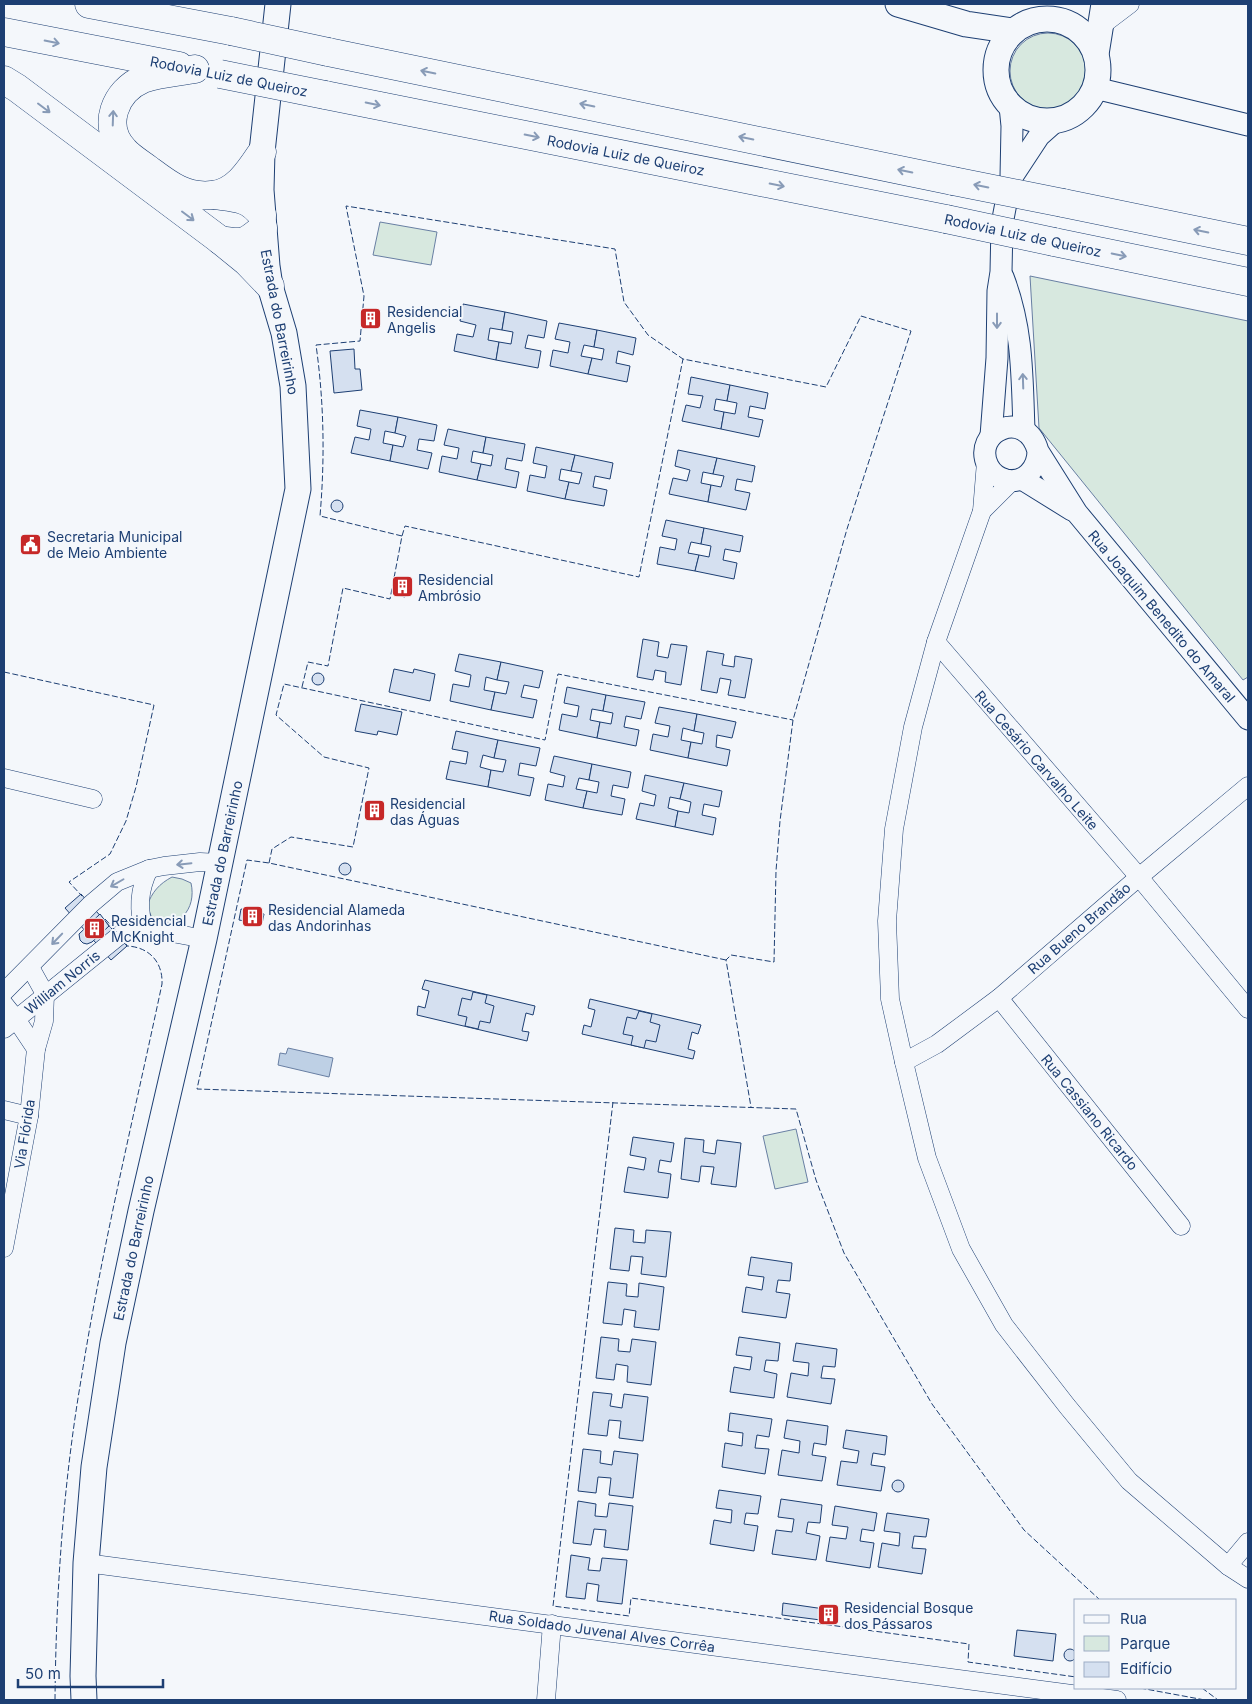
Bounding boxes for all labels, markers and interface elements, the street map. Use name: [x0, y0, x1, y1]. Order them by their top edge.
one-way arrow: [43, 37, 59, 47]
street label: Rodovia Luiz de Queiroz: [149, 52, 309, 100]
one-way arrow: [420, 67, 436, 77]
one-way arrow: [364, 100, 380, 110]
one-way arrow: [579, 100, 595, 109]
one-way arrow: [37, 103, 51, 113]
one-way arrow: [108, 111, 118, 127]
street label: Rodovia Luiz de Queiroz: [546, 131, 706, 179]
one-way arrow: [524, 132, 540, 141]
one-way arrow: [739, 133, 755, 142]
one-way arrow: [898, 165, 914, 175]
one-way arrow: [769, 181, 785, 190]
one-way arrow: [974, 181, 990, 190]
street label: Rodovia Luiz de Queiroz: [943, 210, 1103, 260]
one-way arrow: [181, 211, 195, 221]
one-way arrow: [1193, 226, 1209, 235]
street label: Estrada do Barreirinho: [258, 248, 302, 396]
one-way arrow: [1111, 251, 1127, 260]
place label: Residencial Angelis: [387, 303, 462, 336]
building icon: Residencial Angelis: [359, 307, 383, 331]
one-way arrow: [992, 312, 1002, 329]
one-way arrow: [1018, 374, 1027, 390]
street label: Rua Joaquim Benedito do Amaral: [1085, 526, 1239, 706]
place label: Secretaria Municipal de Meio Ambiente: [47, 528, 182, 561]
public building icon: Secretaria Municipal de Meio Ambiente: [19, 532, 43, 556]
place label: Residencial Ambrósio: [418, 571, 493, 604]
building icon: Residencial Ambrósio: [390, 575, 414, 599]
street label: Rua Cesário Carvalho Leite: [972, 687, 1102, 833]
street label: Estrada do Barreirinho: [198, 779, 246, 927]
place label: Residencial das Águas: [390, 795, 465, 828]
building icon: Residencial das Águas: [362, 799, 386, 823]
one-way arrow: [176, 859, 192, 869]
one-way arrow: [110, 878, 125, 888]
street label: Rua Bueno Brandão: [1024, 879, 1134, 977]
place label: Residencial Alameda das Andorinhas: [268, 901, 405, 934]
building icon: Residencial Alameda das Andorinhas: [240, 905, 264, 929]
place label: Residencial McKnight: [111, 912, 186, 945]
building icon: Residencial McKnight: [83, 916, 107, 940]
one-way arrow: [50, 933, 63, 945]
street label: William Norris: [21, 946, 103, 1018]
street label: Rua Cassiano Ricardo: [1038, 1051, 1142, 1173]
street label: Via Flórida: [10, 1098, 38, 1170]
street label: Estrada do Barreirinho: [109, 1174, 157, 1322]
place label: Residencial Bosque dos Pássaros: [844, 1599, 973, 1632]
legend: [1074, 1599, 1237, 1689]
building icon: Residencial Bosque dos Pássaros: [816, 1603, 840, 1627]
street label: Rua Soldado Juvenal Alves Corrêa: [488, 1607, 716, 1655]
text: Rua: [1120, 1609, 1147, 1628]
text: Parque: [1120, 1634, 1170, 1653]
scale bar: [18, 1656, 162, 1688]
text: Edifício: [1120, 1659, 1172, 1678]
text: 50 m: [25, 1664, 61, 1683]

